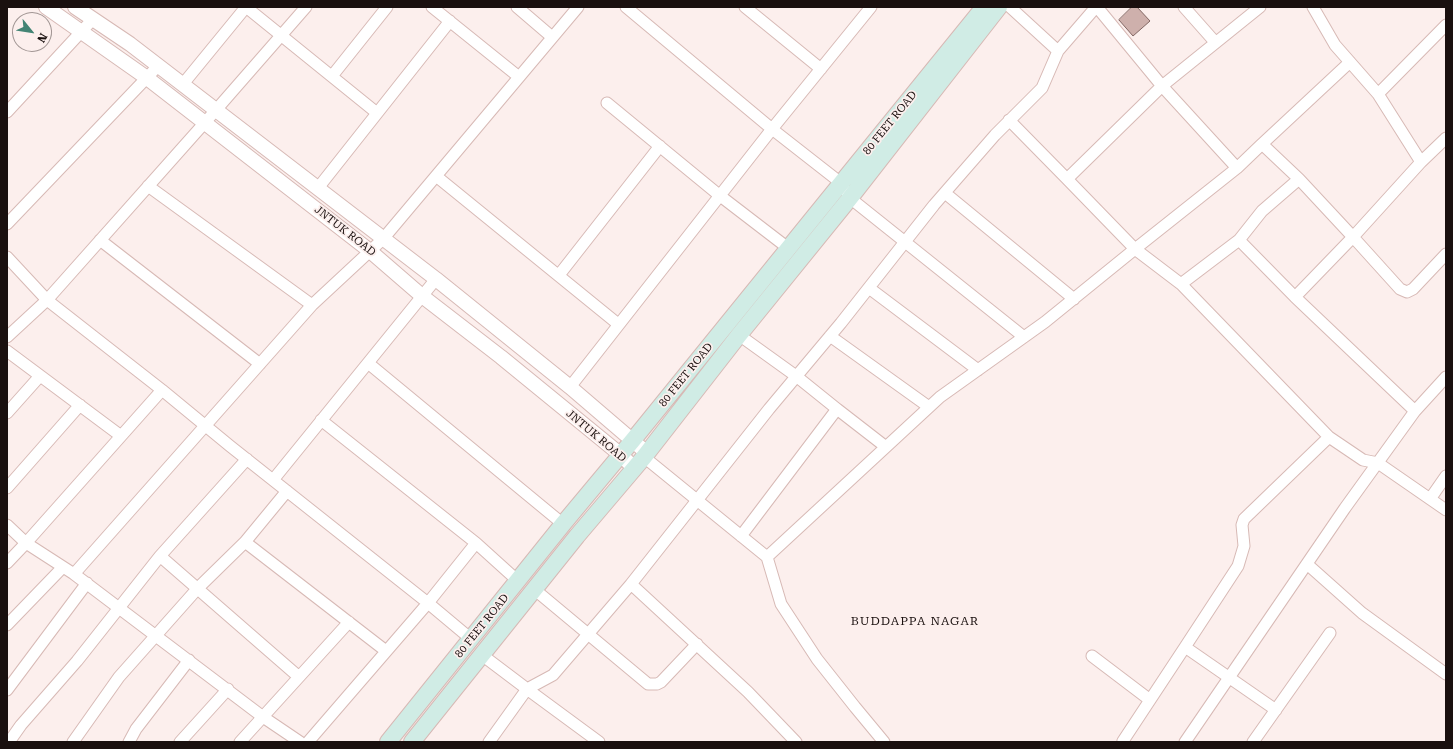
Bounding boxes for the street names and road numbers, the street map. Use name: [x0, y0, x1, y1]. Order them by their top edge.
street label: 80 FEET ROAD: [860, 88, 920, 158]
street label: JNTUK ROAD: [312, 203, 378, 259]
street label: 80 FEET ROAD: [656, 340, 716, 410]
street label: JNTUK ROAD: [563, 407, 629, 465]
street label: 80 FEET ROAD: [452, 591, 512, 661]

